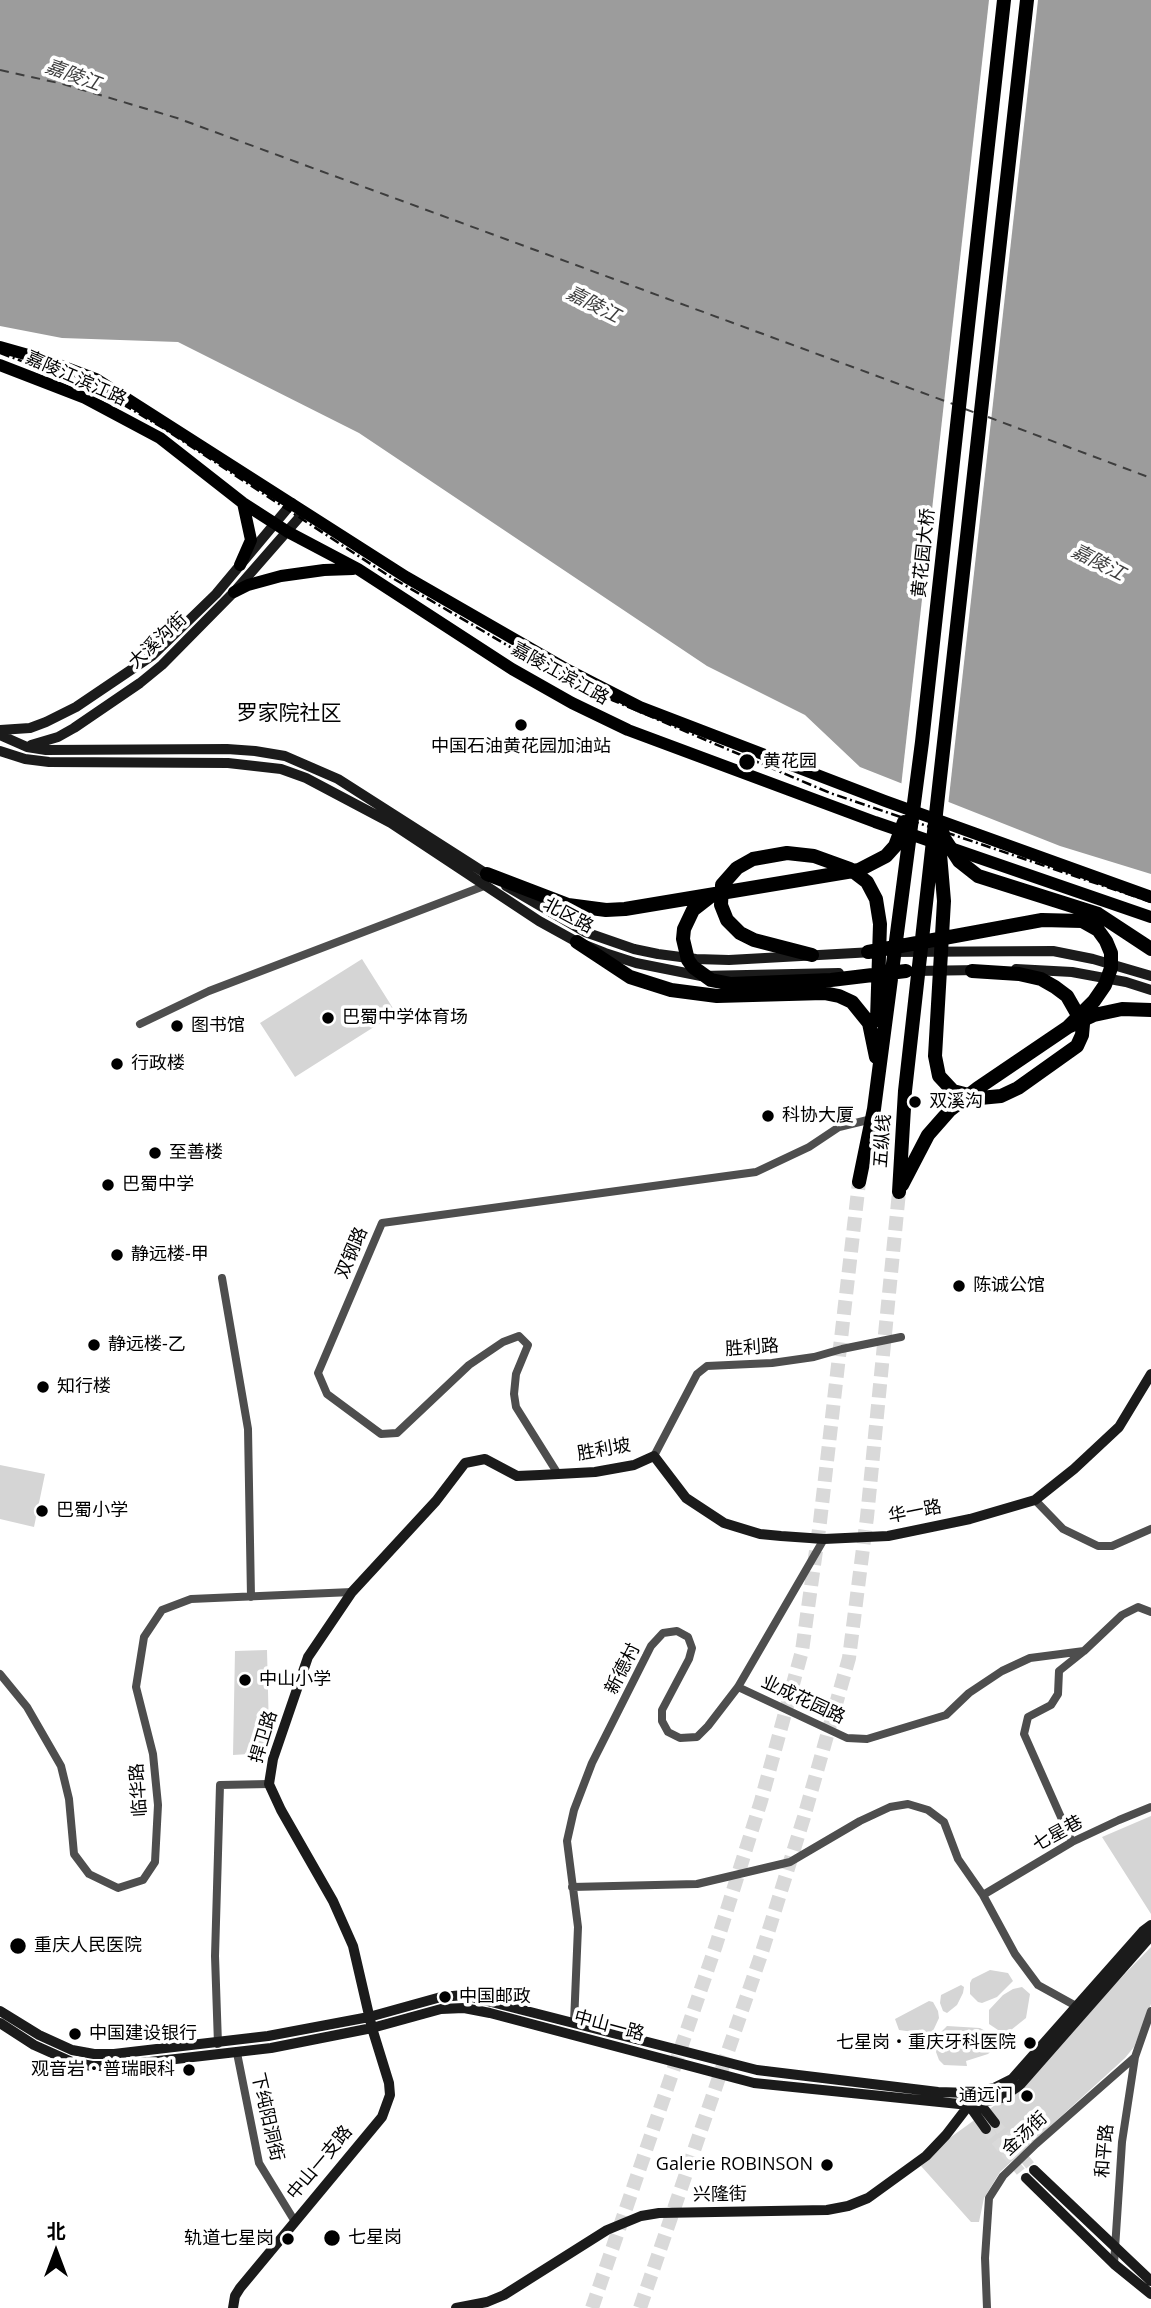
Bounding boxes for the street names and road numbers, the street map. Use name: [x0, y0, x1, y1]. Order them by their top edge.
street label: 嘉陵江滨江路: [22, 347, 130, 411]
street label: 黄花园大桥: [909, 507, 939, 599]
street label: 大溪沟街: [124, 609, 192, 673]
street label: 嘉陵江滨江路: [508, 638, 612, 710]
street label: 北区路: [539, 894, 597, 938]
street label: 五纵线: [870, 1113, 896, 1169]
street label: 双钢路: [332, 1224, 372, 1282]
street label: 胜利路: [724, 1335, 780, 1361]
street label: 胜利坡: [576, 1435, 632, 1465]
street label: 华一路: [886, 1496, 944, 1528]
street label: 新德村: [601, 1640, 645, 1698]
street label: 业成花园路: [758, 1671, 848, 1729]
street label: 捍卫路: [246, 1708, 282, 1766]
street label: 临华路: [126, 1762, 152, 1818]
street label: 七星巷: [1029, 1811, 1087, 1857]
street label: 中山一路: [571, 2006, 647, 2046]
street label: 下纯阳洞街: [246, 2071, 288, 2163]
street label: 金汤街: [998, 2108, 1052, 2160]
street label: 中山一支路: [283, 2122, 357, 2204]
street label: 和平路: [1092, 2123, 1118, 2179]
street label: 兴隆街: [693, 2184, 747, 2206]

